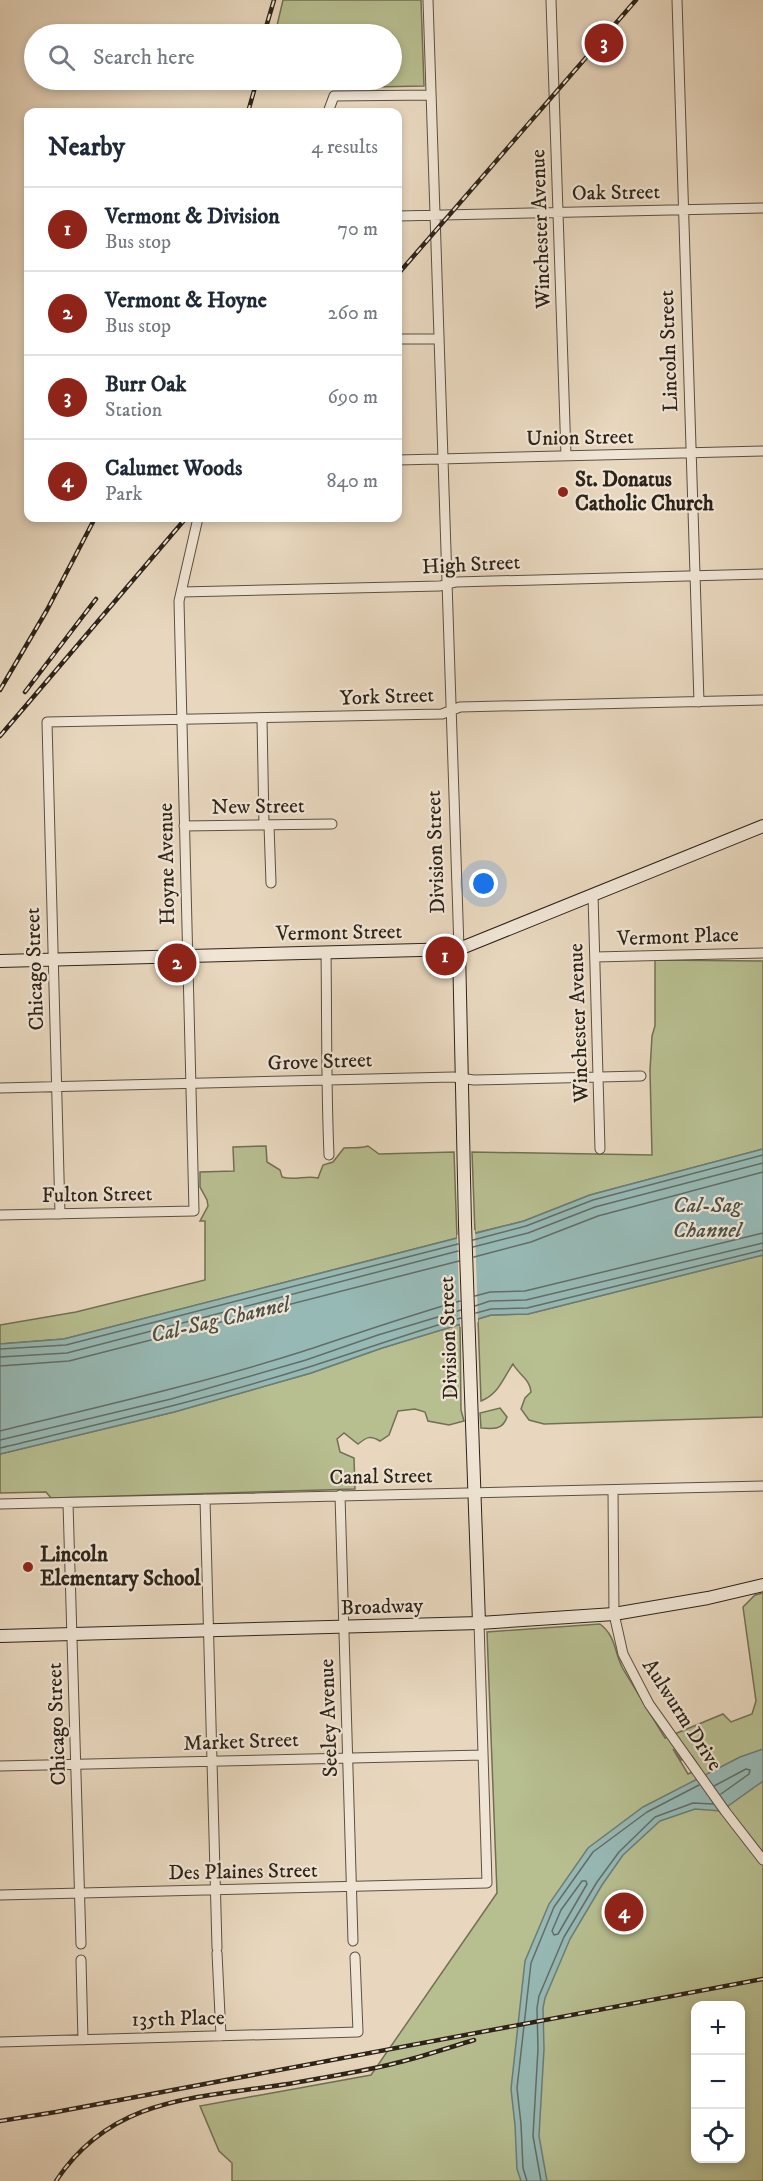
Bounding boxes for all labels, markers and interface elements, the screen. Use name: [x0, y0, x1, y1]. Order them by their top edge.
pin: 3: [584, 20, 624, 66]
search box: [24, 24, 402, 90]
icon: search: [45, 41, 78, 74]
text: Search here: [93, 44, 195, 71]
text: Nearby: [48, 131, 125, 164]
text: 4 results: [311, 135, 378, 160]
street label: Winchester Avenue: [525, 149, 557, 310]
street label: Oak Street: [572, 179, 661, 207]
text: Vermont & Division: [105, 203, 280, 230]
text: 1: [64, 217, 71, 242]
text: 70 m: [337, 217, 378, 242]
text: Bus stop: [105, 230, 171, 255]
text: Vermont & Hoyne: [105, 287, 267, 314]
street label: Lincoln Street: [654, 289, 684, 412]
text: 2: [63, 301, 72, 326]
text: 260 m: [328, 301, 378, 326]
text: Bus stop: [105, 314, 171, 339]
text: Burr Oak: [105, 371, 186, 398]
text: 3: [64, 385, 71, 410]
text: 690 m: [328, 385, 378, 410]
text: Station: [105, 398, 162, 423]
street label: Union Street: [526, 424, 634, 452]
text: Calumet Woods: [105, 455, 242, 482]
place label: St. Donatus Catholic Church: [575, 467, 715, 517]
text: 4: [62, 469, 73, 494]
text: 840 m: [326, 469, 378, 494]
text: Park: [105, 482, 142, 507]
marker: St. Donatus Catholic Church: [556, 485, 570, 499]
street label: High Street: [421, 549, 521, 581]
street label: York Street: [339, 682, 435, 712]
street label: Division Street: [421, 790, 451, 914]
street label: New Street: [211, 793, 305, 821]
street label: Hoyne Avenue: [153, 802, 181, 925]
your location: [469, 869, 498, 898]
street label: Chicago Street: [20, 907, 50, 1031]
street label: Vermont Street: [275, 919, 403, 947]
street label: Vermont Place: [616, 922, 740, 952]
pin: 1: [426, 934, 464, 978]
pin: 2: [158, 940, 196, 986]
street label: Winchester Avenue: [563, 943, 595, 1104]
street label: Grove Street: [267, 1047, 373, 1077]
street label: Fulton Street: [41, 1181, 153, 1209]
water label: Cal-Sag Channel: [673, 1192, 744, 1244]
street label: Division Street: [434, 1276, 464, 1400]
water label: Cal-Sag Channel: [148, 1290, 294, 1349]
street label: Canal Street: [329, 1463, 433, 1491]
place label: Lincoln Elementary School: [40, 1542, 201, 1592]
marker: Lincoln Elementary School: [21, 1560, 35, 1574]
street label: Broadway: [340, 1593, 425, 1621]
street label: Aulwurm Drive: [636, 1654, 728, 1776]
street label: Seeley Avenue: [314, 1658, 344, 1778]
street label: Chicago Street: [42, 1662, 72, 1786]
street label: Market Street: [183, 1727, 300, 1757]
street label: Des Plaines Street: [168, 1858, 318, 1886]
pin: 4: [604, 1890, 644, 1934]
map controls: [691, 2001, 745, 2163]
button: +: [691, 2001, 745, 2055]
street label: 135th Place: [131, 2005, 225, 2033]
button: −: [691, 2055, 745, 2109]
button: locate: [691, 2109, 745, 2163]

